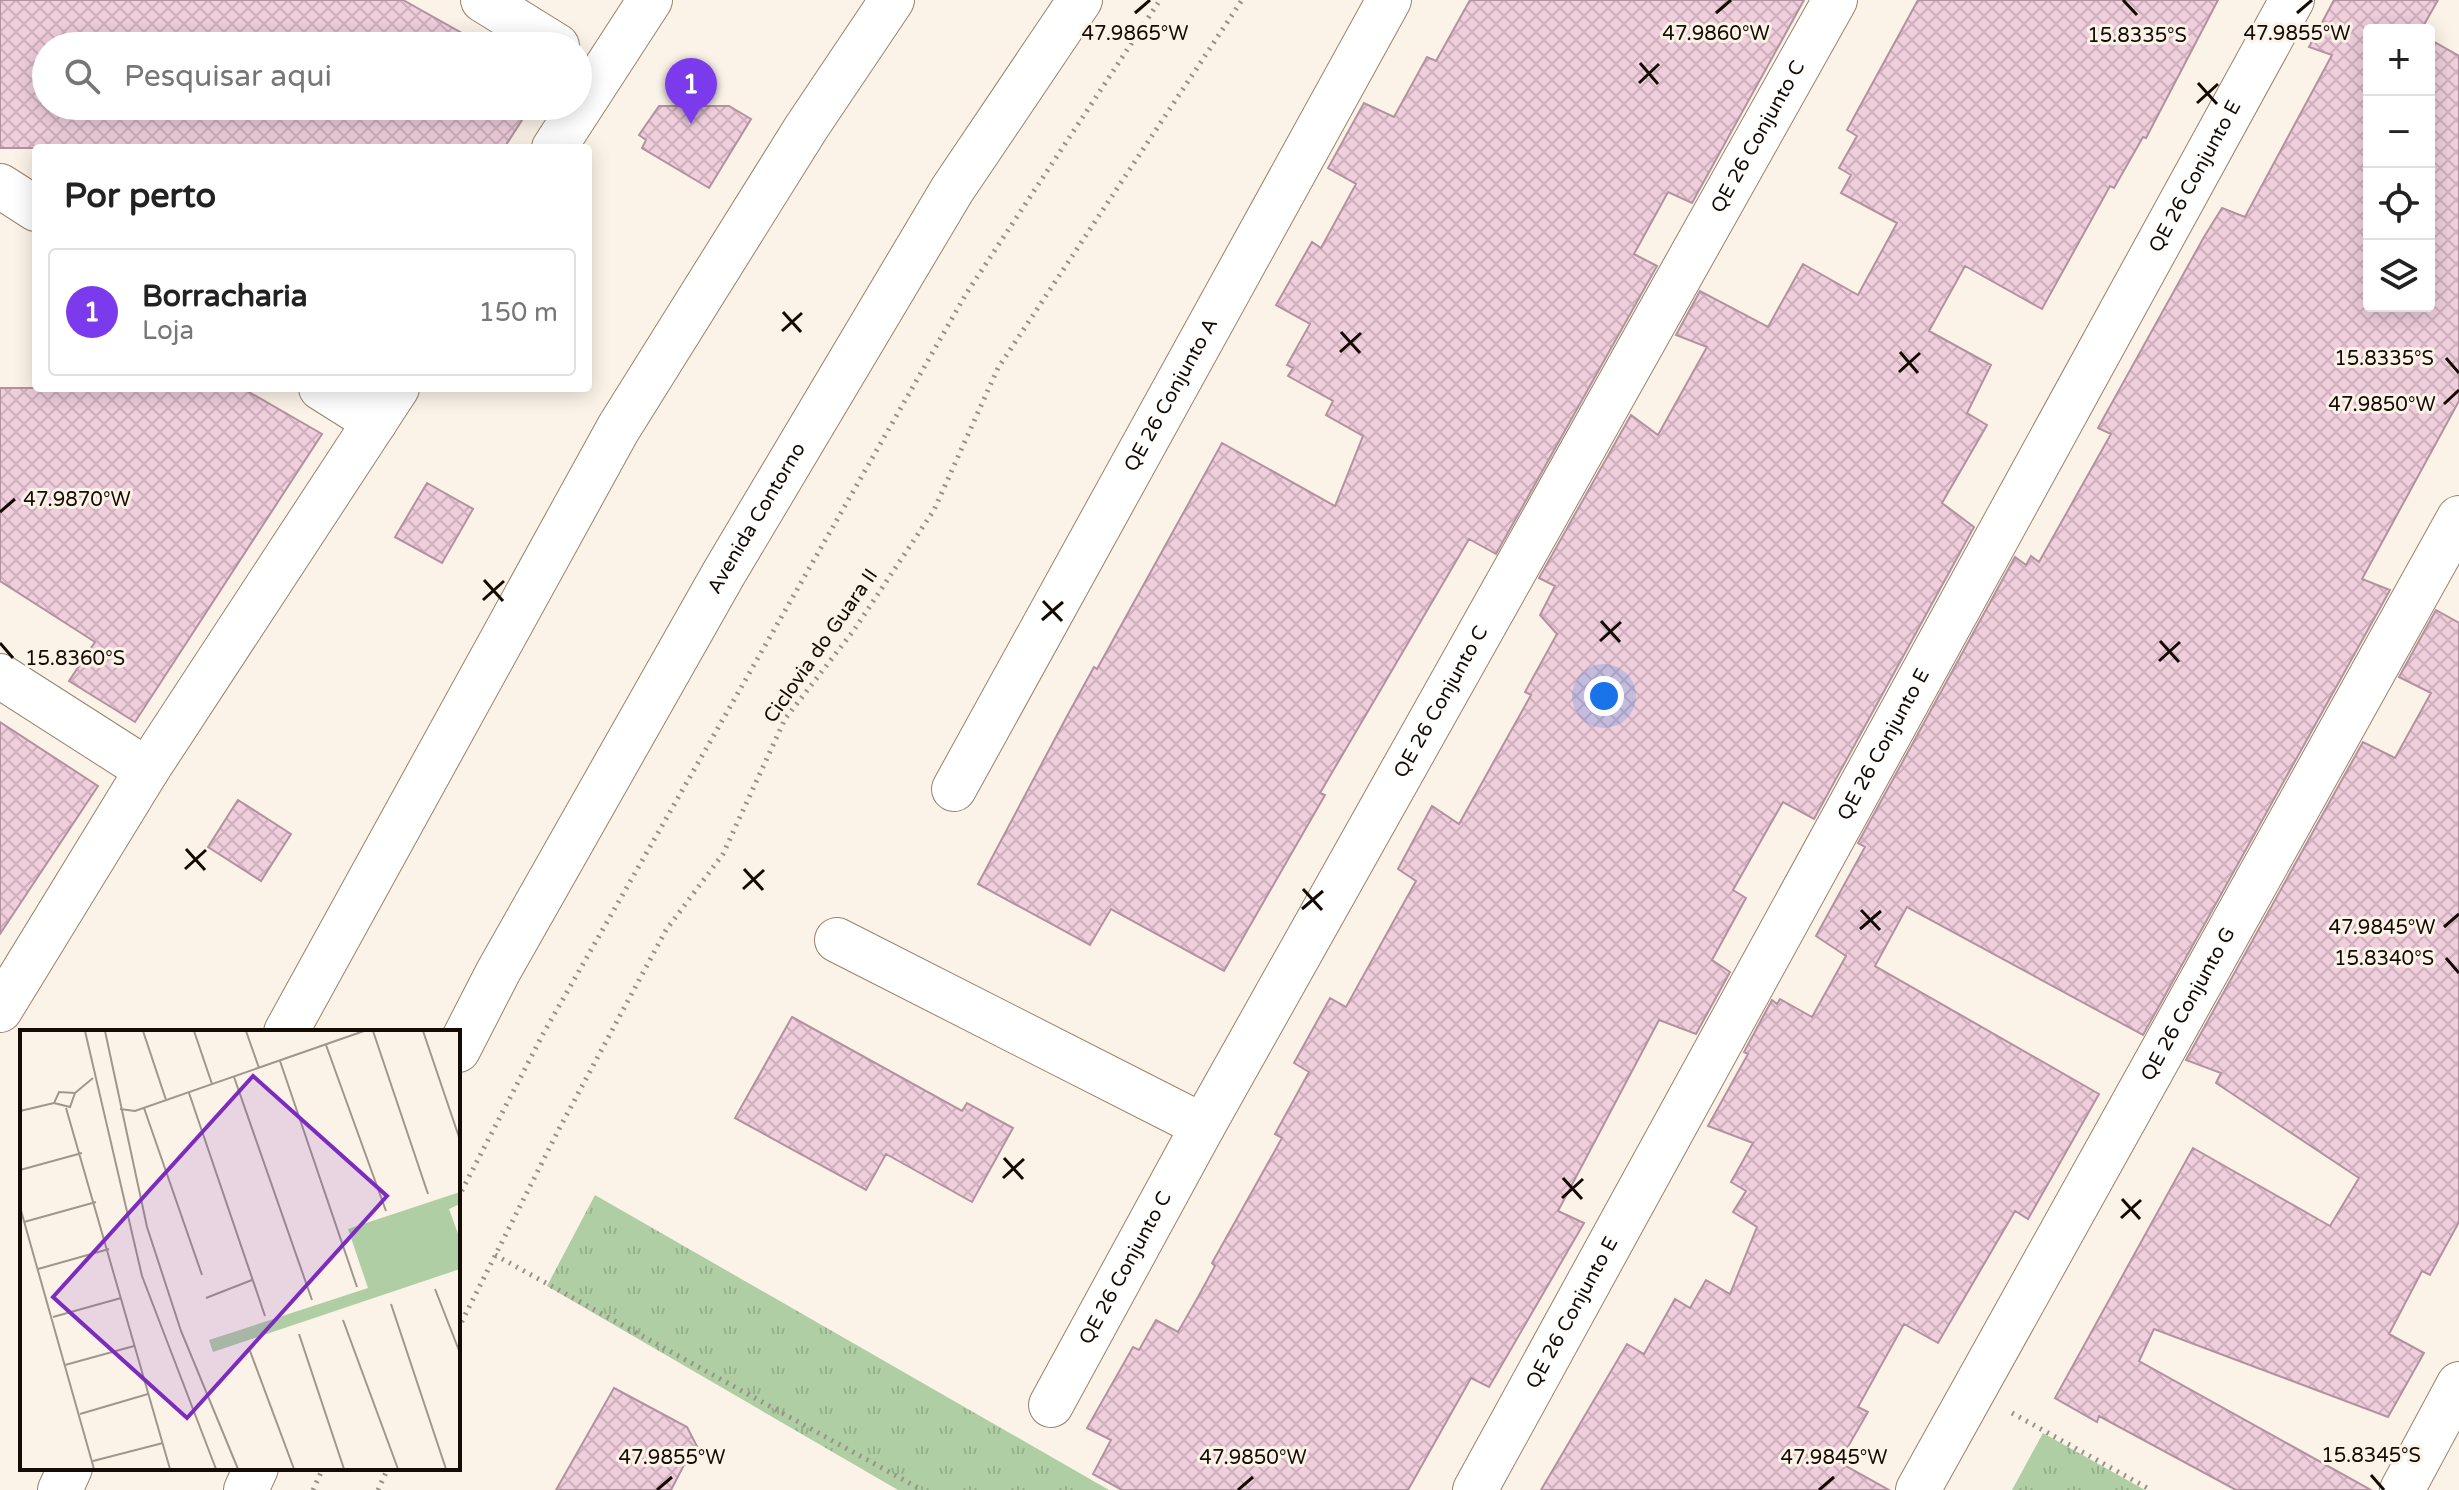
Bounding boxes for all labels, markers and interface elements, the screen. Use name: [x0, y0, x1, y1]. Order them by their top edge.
text: 47.9865°W: [1082, 22, 1188, 46]
text: 47.9860°W: [1662, 22, 1770, 46]
text: 47.9855°W: [2244, 22, 2350, 46]
text: 15.8335°S: [2087, 24, 2187, 48]
map controls: [2363, 24, 2435, 312]
button: +: [2363, 24, 2435, 96]
search box: [32, 32, 592, 120]
icon: search: [60, 54, 104, 98]
street label: QE 26 Conjunto C: [1706, 57, 1810, 217]
text: Pesquisar aqui: [124, 58, 332, 95]
pin: 1: [665, 58, 717, 124]
street label: QE 26 Conjunto E: [2144, 96, 2246, 257]
button: −: [2363, 96, 2435, 168]
button: locate: [2363, 168, 2435, 240]
text: Por perto: [64, 176, 216, 217]
button: layers: [2363, 240, 2435, 312]
text: Borracharia: [142, 278, 308, 315]
text: 1: [84, 297, 100, 328]
text: 150 m: [478, 297, 558, 328]
street label: QE 26 Conjunto A: [1119, 314, 1223, 476]
text: Loja: [142, 315, 194, 346]
text: 15.8335°S: [2334, 347, 2434, 371]
text: 47.9850°W: [2328, 393, 2436, 417]
street label: Avenida Contorno: [703, 438, 811, 598]
text: 47.9870°W: [23, 488, 131, 512]
street label: Ciclovia do Guara II: [759, 564, 883, 728]
street label: QE 26 Conjunto C: [1389, 622, 1493, 782]
text: 15.8360°S: [25, 647, 125, 671]
street label: QE 26 Conjunto E: [1832, 665, 1935, 825]
your location: [1584, 676, 1624, 716]
text: 47.9845°W: [2329, 916, 2435, 940]
street label: QE 26 Conjunto G: [2136, 923, 2241, 1085]
text: 15.8340°S: [2334, 947, 2434, 971]
inset map: [20, 1030, 460, 1470]
street label: QE 26 Conjunto C: [1074, 1187, 1177, 1349]
street label: QE 26 Conjunto E: [1521, 1233, 1623, 1393]
text: 15.8345°S: [2321, 1444, 2421, 1468]
text: 47.9855°W: [619, 1446, 725, 1470]
text: 47.9850°W: [1199, 1446, 1307, 1470]
text: 47.9845°W: [1781, 1446, 1887, 1470]

